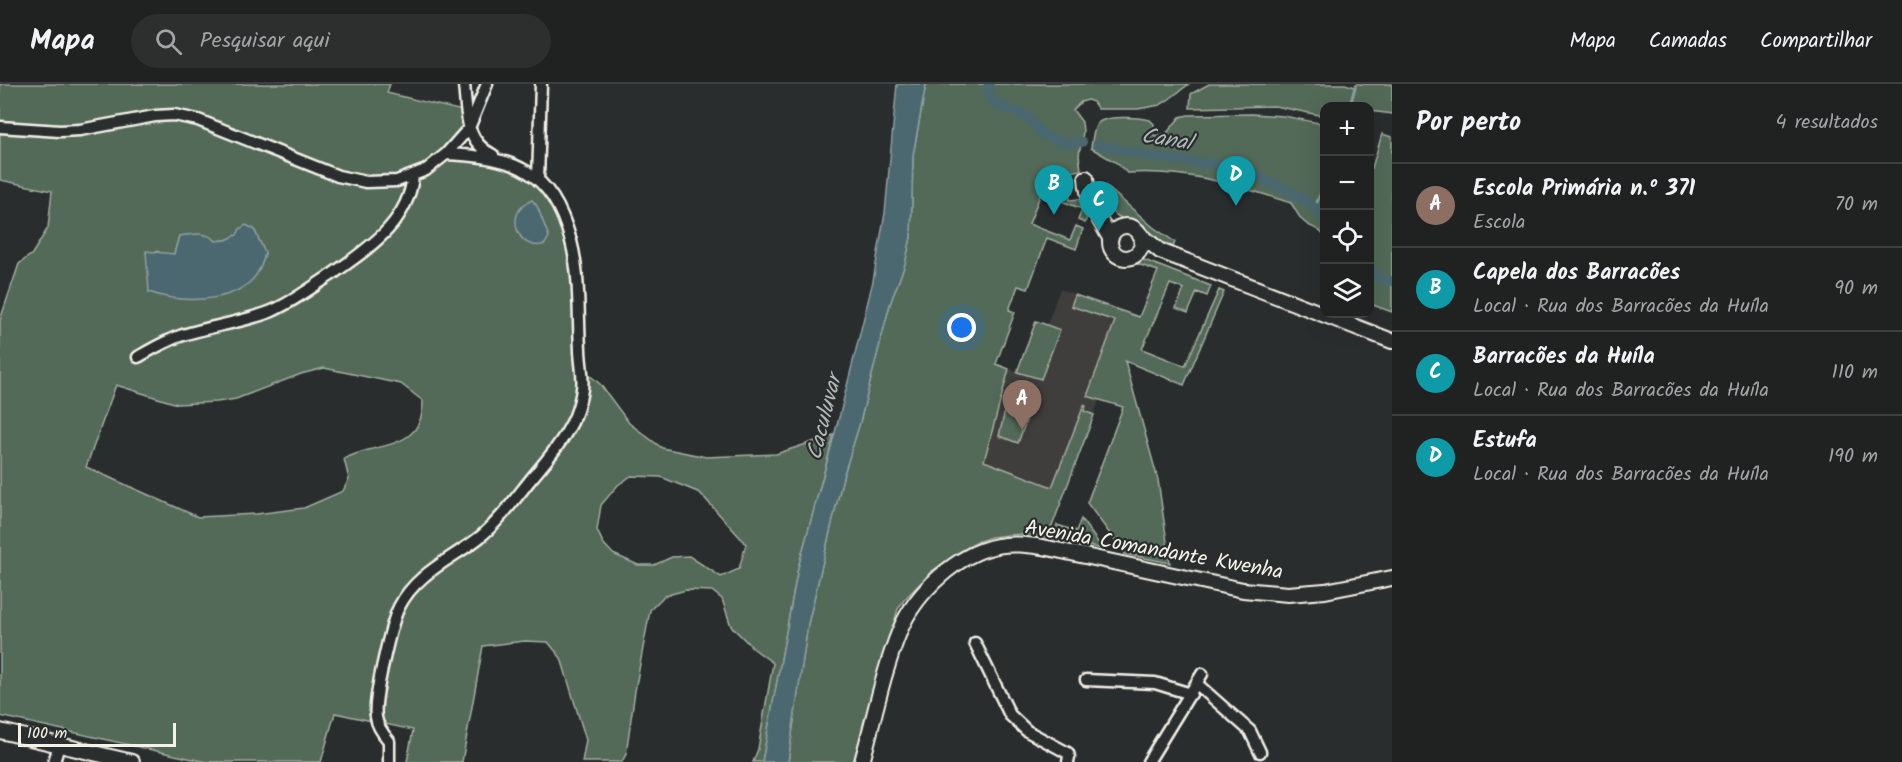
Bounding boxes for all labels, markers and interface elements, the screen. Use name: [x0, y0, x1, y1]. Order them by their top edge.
search box: [131, 14, 551, 68]
text: Mapa: [30, 19, 95, 64]
text: Pesquisar aqui: [200, 24, 330, 59]
icon: search: [152, 25, 185, 58]
text: Mapa: [1569, 25, 1616, 58]
text: Camadas: [1649, 25, 1727, 58]
text: Compartilhar: [1760, 25, 1872, 58]
map controls: [1320, 102, 1374, 318]
button: +: [1320, 102, 1374, 156]
text: Por perto: [1416, 102, 1521, 144]
text: 4 resultados: [1776, 107, 1878, 139]
water label: Canal: [1139, 119, 1199, 162]
pin: D: [1216, 156, 1256, 206]
button: −: [1320, 156, 1374, 210]
pin: B: [1034, 166, 1074, 215]
text: Escola Primária n.º 371: [1473, 172, 1695, 207]
pin: C: [1080, 182, 1118, 231]
text: A: [1429, 189, 1442, 221]
text: 70 m: [1835, 189, 1878, 221]
text: Escola: [1473, 207, 1525, 239]
button: locate: [1320, 210, 1374, 264]
text: Capela dos Barracões: [1473, 256, 1680, 291]
button: layers: [1320, 264, 1374, 318]
text: B: [1429, 273, 1442, 305]
text: 90 m: [1834, 273, 1878, 305]
text: Local · Rua dos Barracões da Huíla: [1473, 291, 1769, 323]
your location: [947, 313, 976, 342]
text: Barracões da Huíla: [1473, 340, 1655, 375]
text: C: [1429, 357, 1442, 389]
text: 110 m: [1832, 357, 1878, 389]
water label: Caculuvar: [798, 367, 854, 464]
text: Local · Rua dos Barracões da Huíla: [1473, 375, 1769, 407]
pin: A: [1002, 380, 1042, 430]
text: Estufa: [1473, 424, 1537, 459]
text: D: [1429, 441, 1442, 473]
text: 190 m: [1828, 441, 1878, 473]
text: Local · Rua dos Barracões da Huíla: [1473, 459, 1769, 491]
street label: Avenida Comandante Kwenha: [1022, 512, 1285, 589]
scale bar: [18, 720, 176, 748]
text: 100 m: [27, 721, 67, 746]

